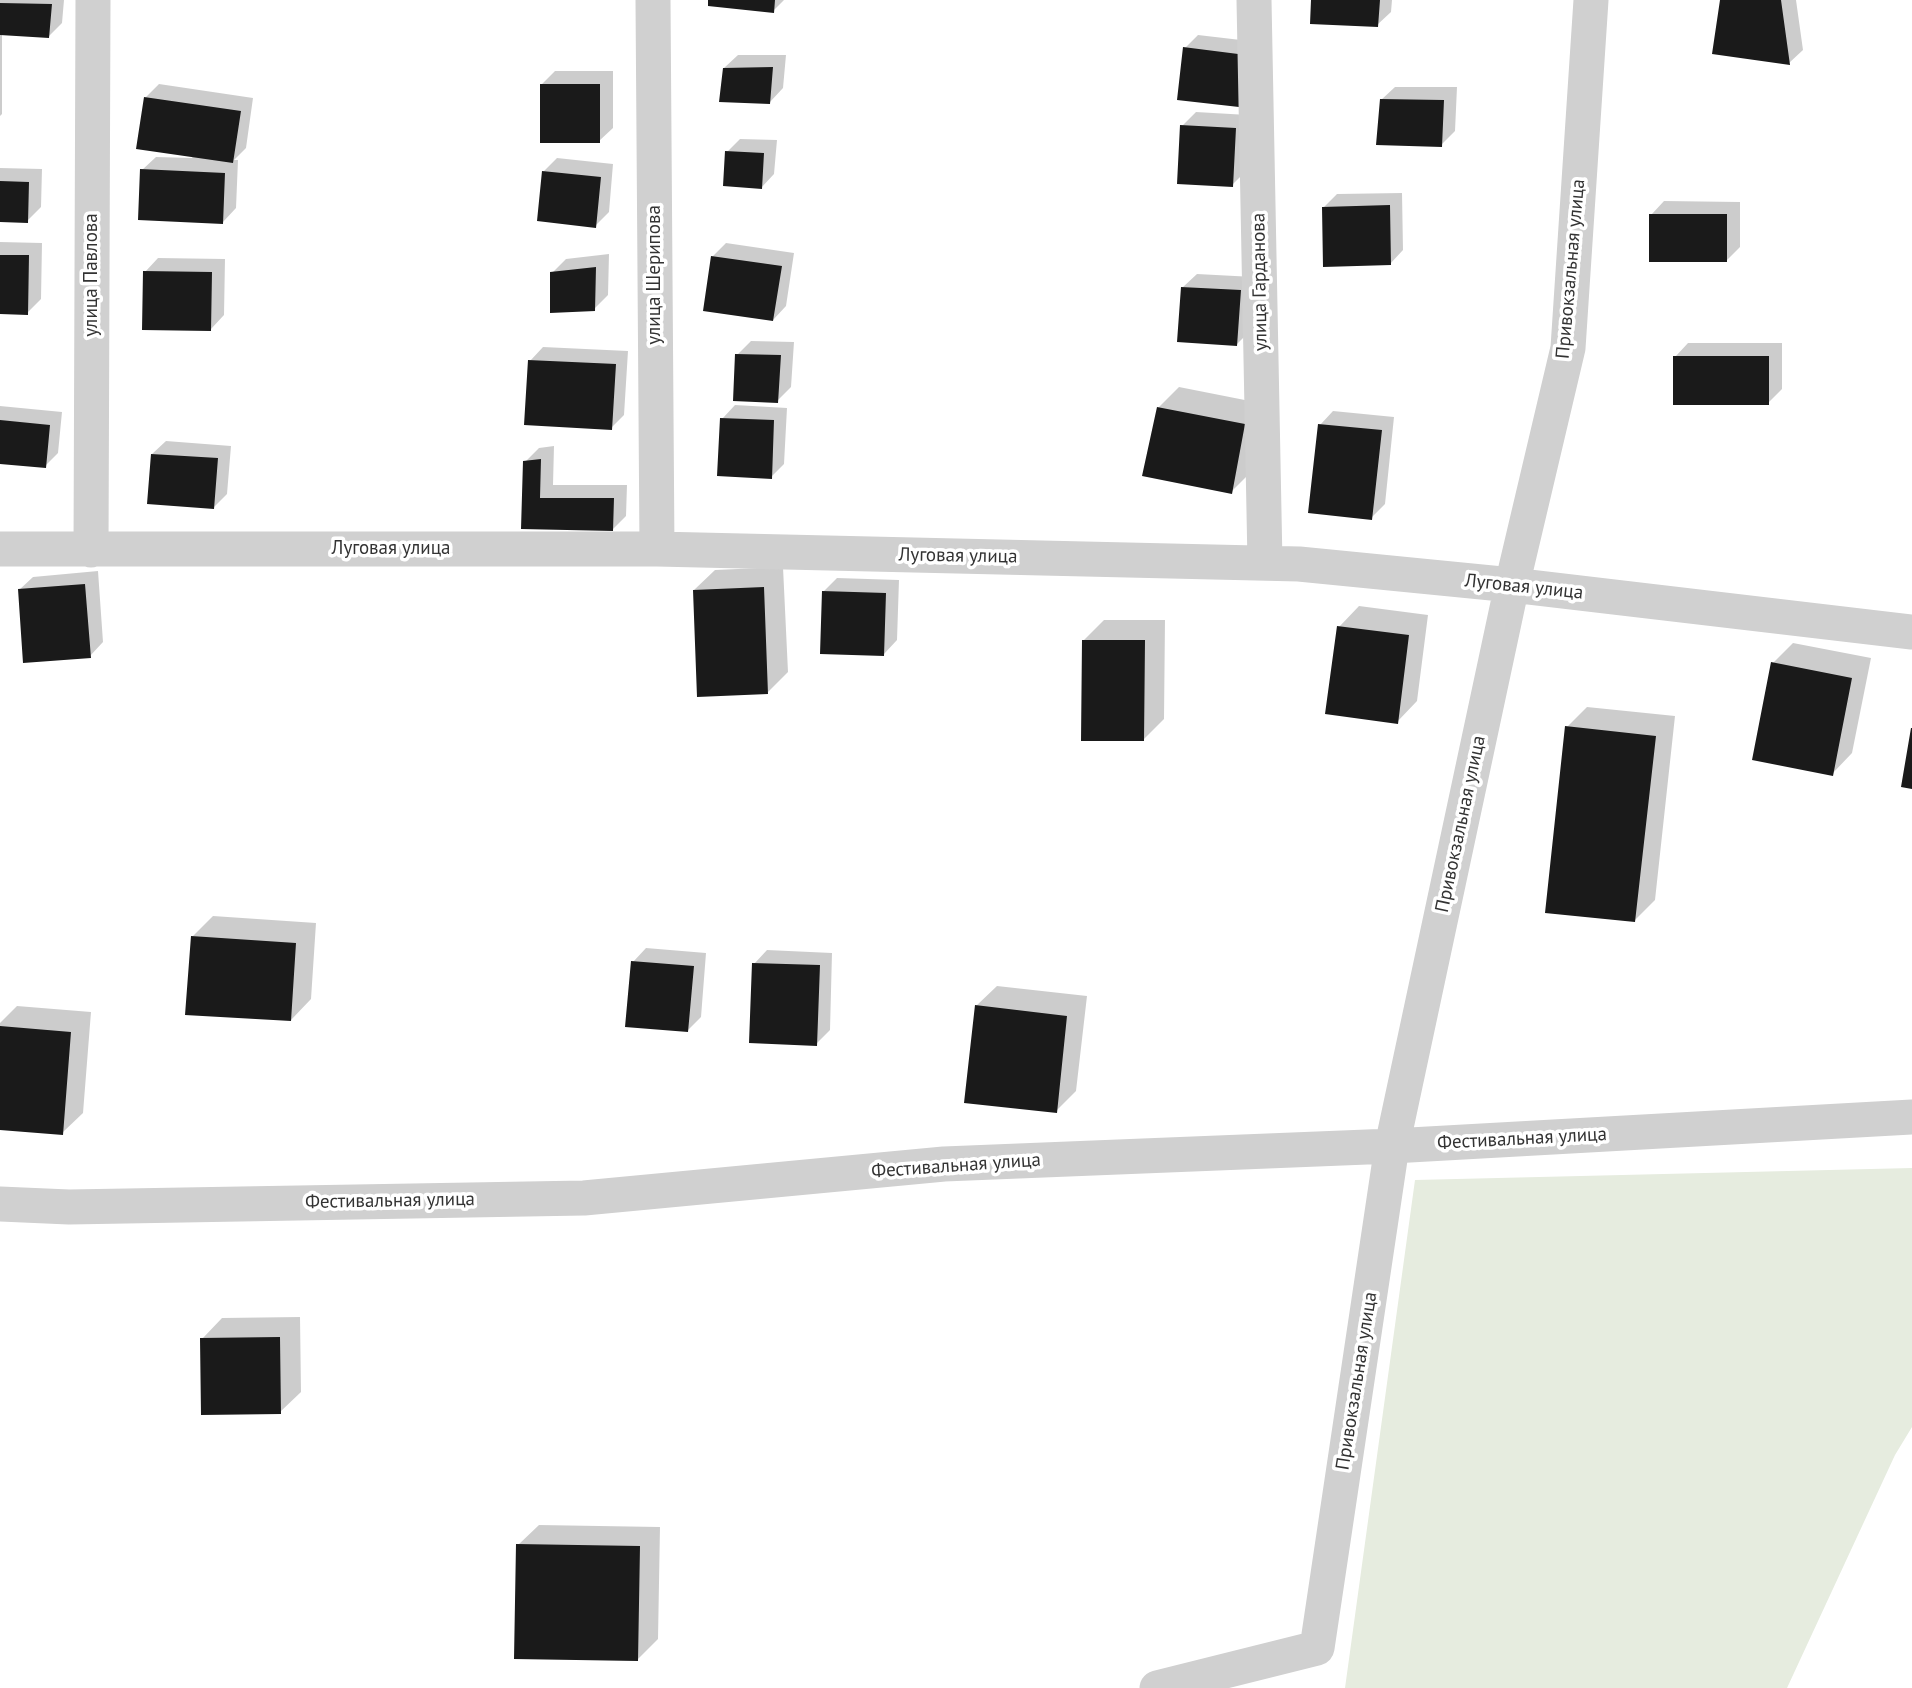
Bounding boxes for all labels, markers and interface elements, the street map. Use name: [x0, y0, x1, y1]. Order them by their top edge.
street label: Привокзальная улица: [1552, 178, 1590, 360]
street label: улица Шерипова: [644, 205, 666, 345]
street label: улица Павлова: [81, 213, 103, 337]
street label: улица Гарданова: [1247, 213, 1273, 351]
street label: Луговая улица: [332, 538, 450, 560]
street label: Луговая улица: [898, 544, 1018, 568]
street label: Луговая улица: [1464, 569, 1584, 605]
street label: Привокзальная улица: [1431, 733, 1491, 915]
street label: Фестивальная улица: [1437, 1123, 1607, 1155]
street label: Фестивальная улица: [870, 1149, 1042, 1183]
street label: Фестивальная улица: [305, 1188, 475, 1214]
street label: Привокзальная улица: [1332, 1290, 1382, 1472]

